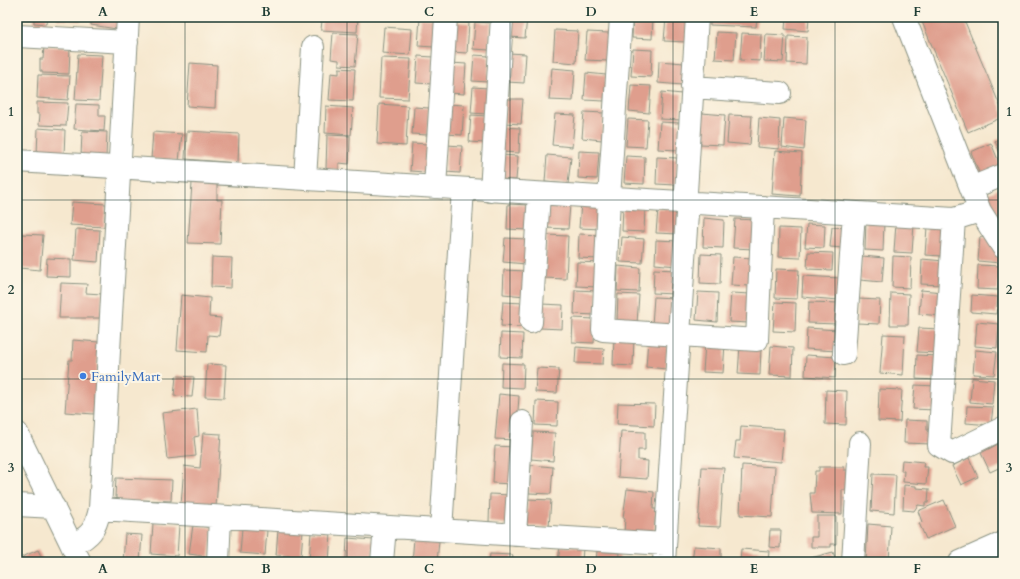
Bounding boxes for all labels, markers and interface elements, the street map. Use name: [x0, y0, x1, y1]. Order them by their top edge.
text: A: [98, 3, 108, 21]
text: B: [261, 3, 271, 21]
text: C: [424, 3, 434, 21]
text: D: [585, 3, 597, 21]
text: E: [750, 3, 758, 21]
text: F: [913, 3, 921, 21]
text: 1: [8, 103, 14, 121]
text: 1: [1006, 103, 1012, 121]
text: 2: [8, 281, 15, 299]
text: 2: [1006, 281, 1013, 299]
place label: FamilyMart: [91, 367, 161, 386]
marker: FamilyMart: [78, 371, 88, 381]
text: 3: [8, 459, 15, 477]
text: 3: [1006, 459, 1013, 477]
text: A: [98, 560, 108, 578]
text: B: [261, 560, 271, 578]
text: C: [424, 560, 434, 578]
text: D: [585, 560, 597, 578]
text: E: [750, 560, 758, 578]
text: F: [913, 560, 921, 578]

